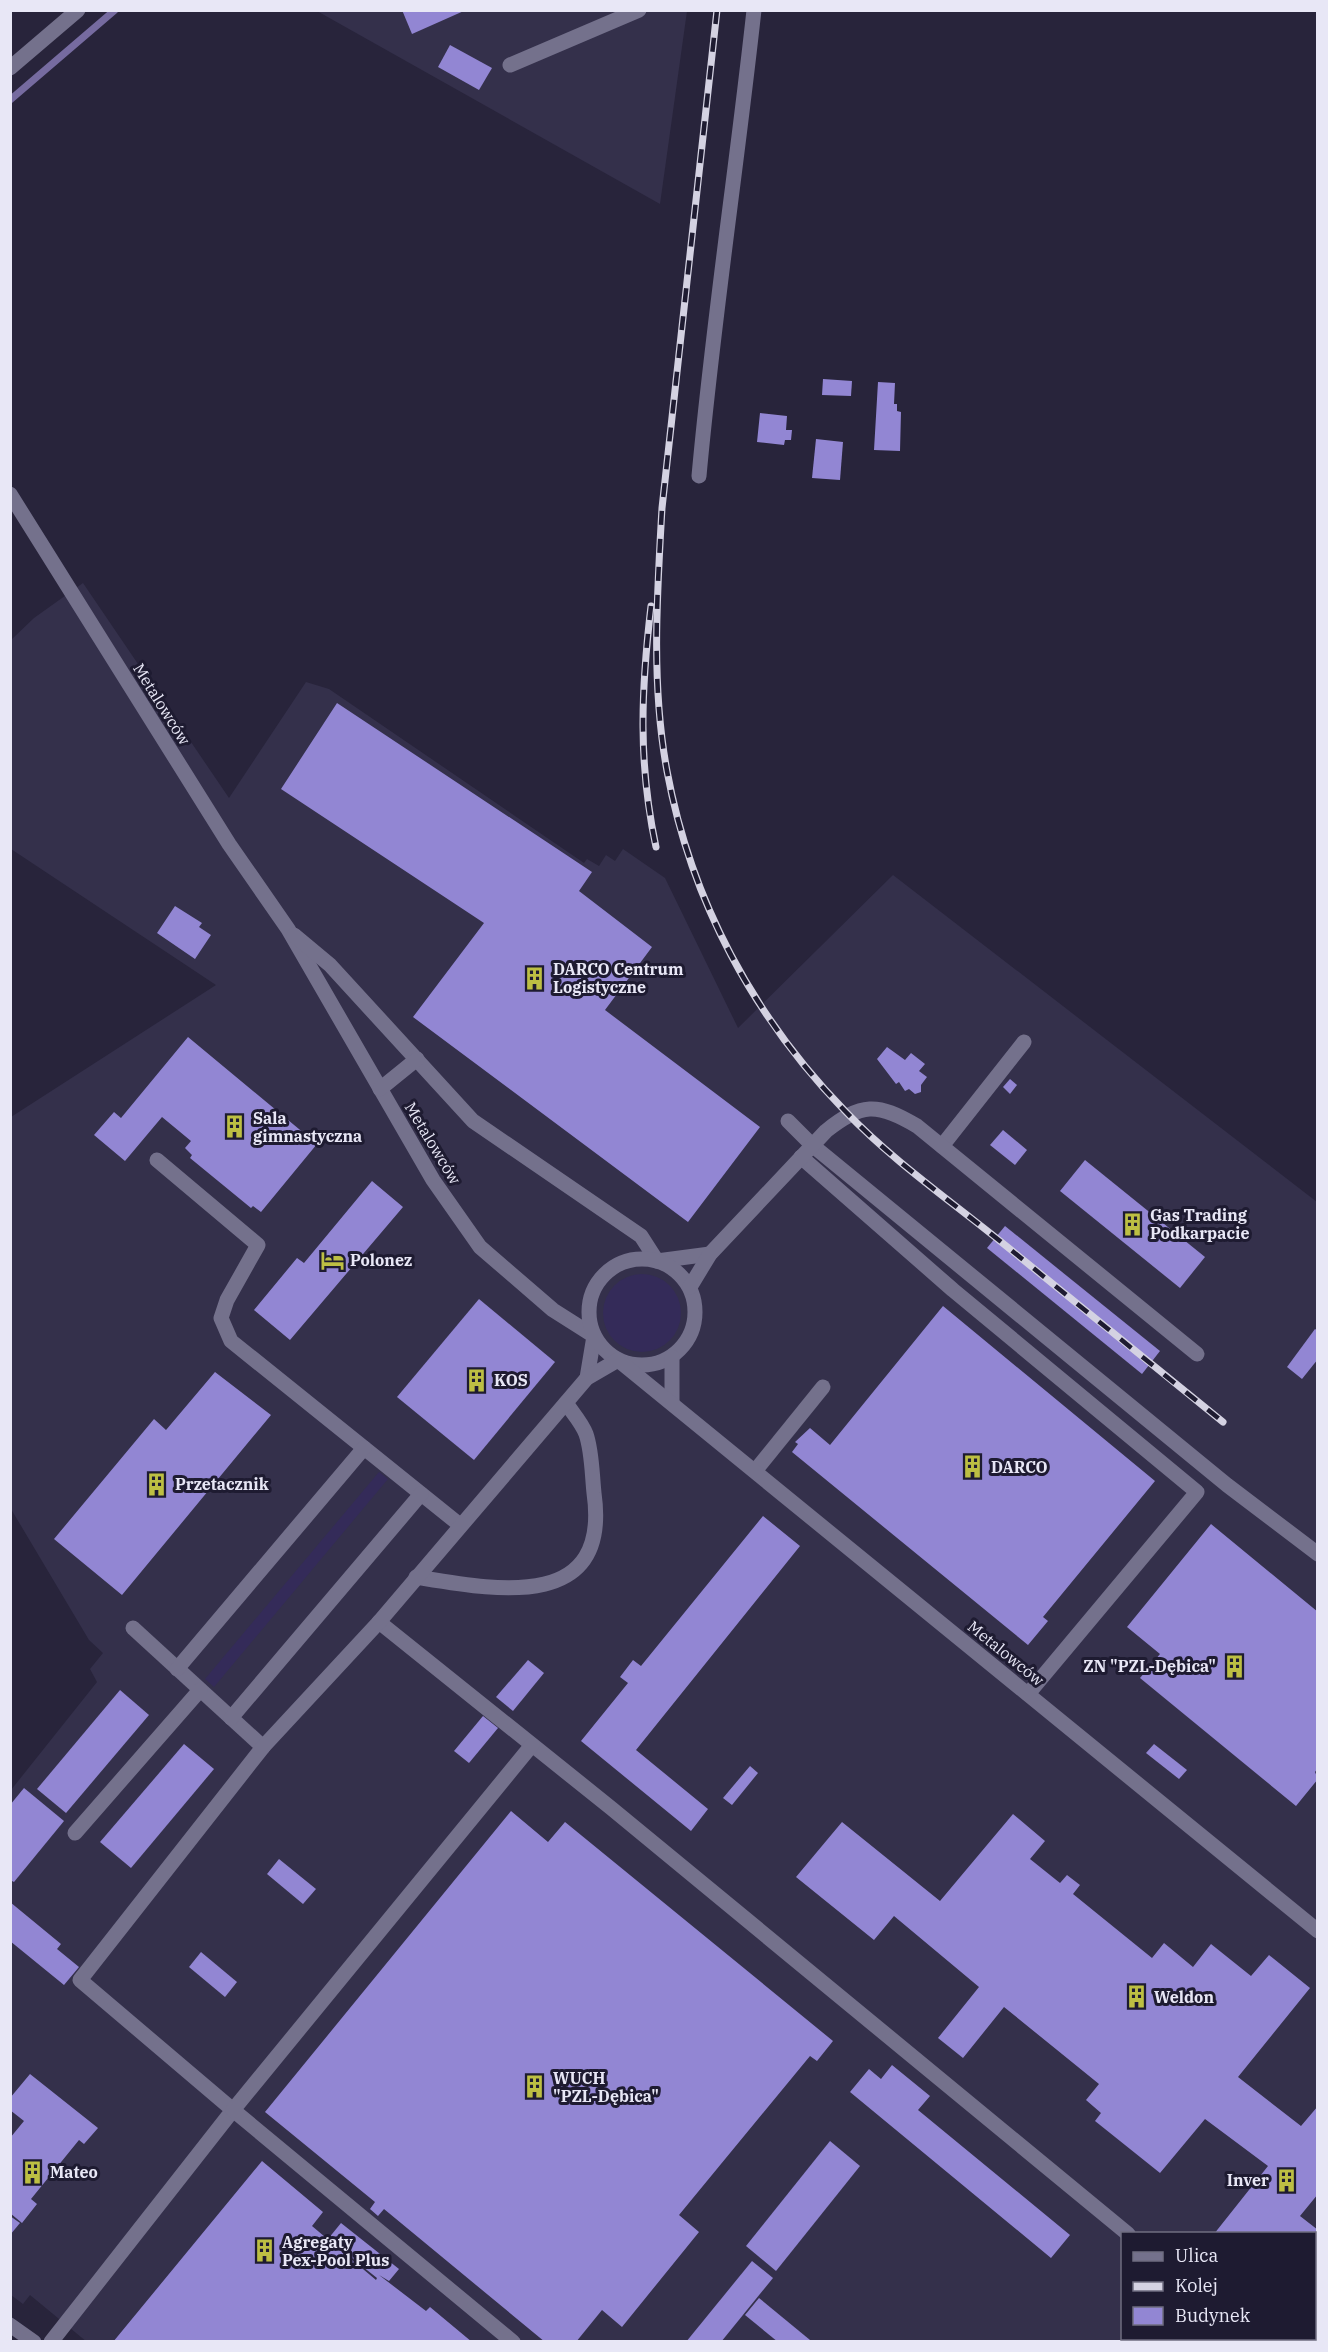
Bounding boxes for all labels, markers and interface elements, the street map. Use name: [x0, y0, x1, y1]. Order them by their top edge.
street label: Metalowców: [129, 660, 195, 749]
place label: DARCO Centrum Logistyczne: [553, 959, 684, 997]
building icon: DARCO Centrum Logistyczne: [522, 965, 548, 991]
street label: Metalowców: [401, 1098, 466, 1188]
place label: Sala gimnastyczna: [253, 1108, 362, 1146]
building icon: Sala gimnastyczna: [222, 1114, 248, 1140]
place label: Gas Trading Podkarpacie: [1150, 1205, 1249, 1243]
building icon: Gas Trading Podkarpacie: [1119, 1211, 1145, 1237]
hotel icon: Polonez: [319, 1247, 345, 1273]
place label: Polonez: [350, 1250, 412, 1270]
building icon: KOS: [463, 1367, 489, 1393]
place label: KOS: [494, 1370, 528, 1390]
building icon: DARCO: [960, 1454, 986, 1480]
place label: DARCO: [991, 1457, 1048, 1477]
building icon: Przetacznik: [144, 1471, 170, 1497]
place label: Przetacznik: [175, 1474, 269, 1494]
street label: Metalowców: [964, 1616, 1049, 1690]
building icon: ZN "PZL-Dębica": [1221, 1653, 1247, 1679]
place label: ZN "PZL-Dębica": [1083, 1656, 1216, 1676]
building icon: Weldon: [1123, 1984, 1149, 2010]
place label: Weldon: [1154, 1987, 1214, 2007]
place label: WUCH "PZL-Dębica": [553, 2068, 659, 2106]
building icon: WUCH "PZL-Dębica": [522, 2074, 548, 2100]
building icon: Mateo: [19, 2159, 45, 2185]
place label: Mateo: [50, 2162, 98, 2182]
building icon: Inver: [1274, 2167, 1300, 2193]
place label: Inver: [1227, 2170, 1269, 2190]
place label: Agregaty Pex-Pool Plus: [282, 2232, 389, 2270]
legend: [1121, 2232, 1316, 2340]
building icon: Agregaty Pex-Pool Plus: [251, 2238, 277, 2264]
text: Ulica: [1175, 2244, 1219, 2267]
text: Kolej: [1175, 2274, 1218, 2297]
text: Budynek: [1175, 2304, 1251, 2327]

